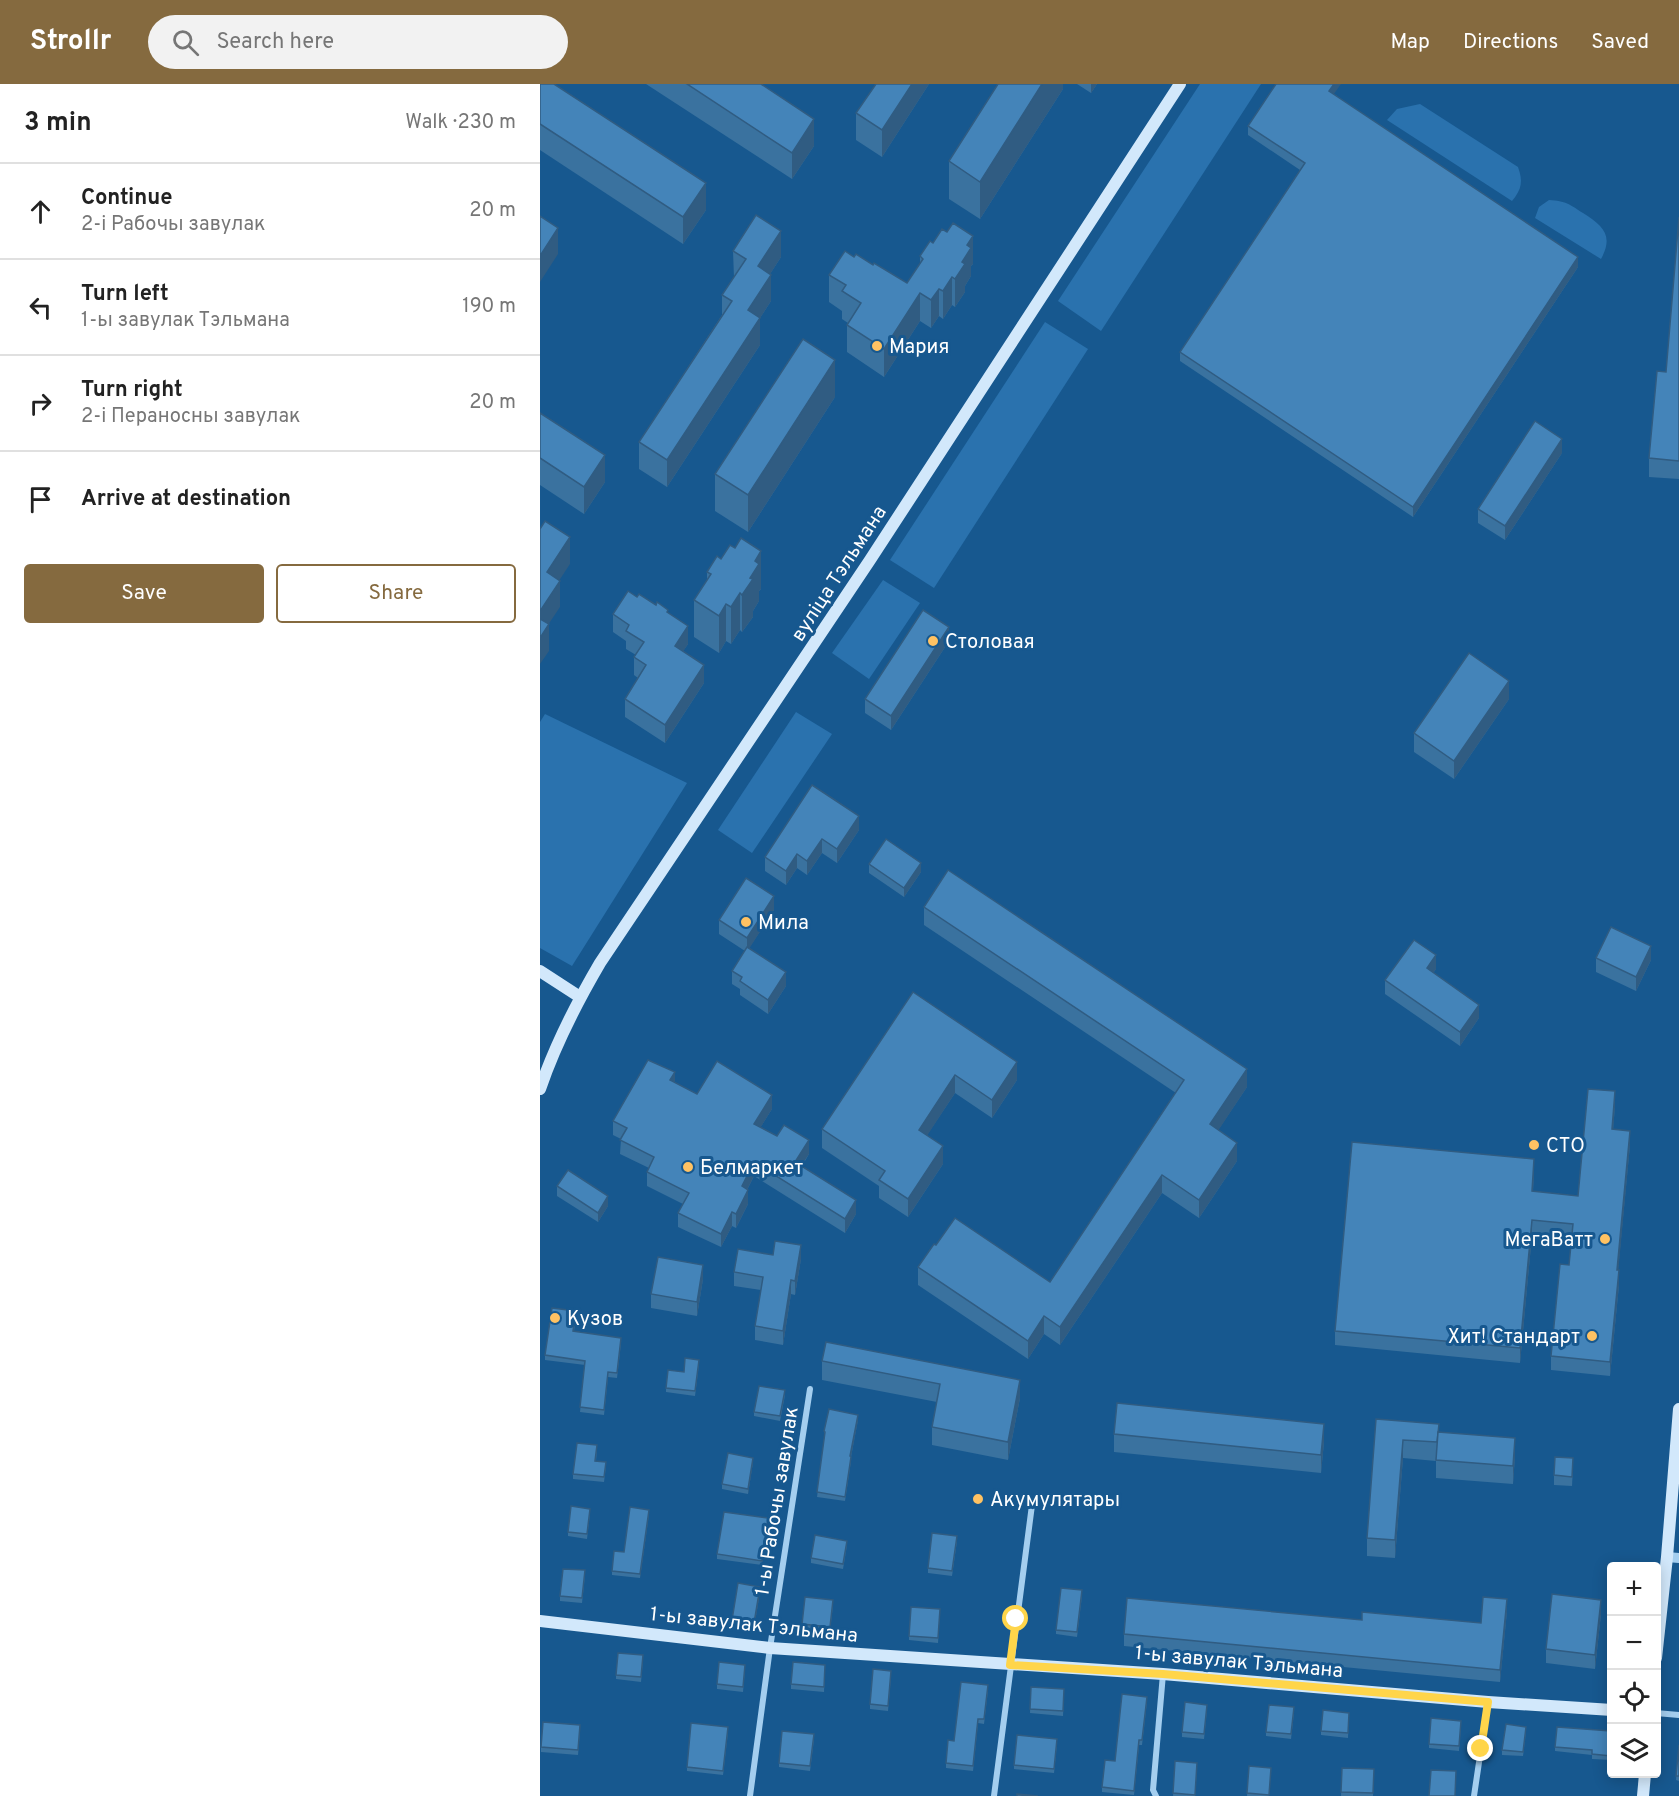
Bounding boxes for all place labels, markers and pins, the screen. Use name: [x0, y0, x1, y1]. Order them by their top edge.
place label: Мария: [889, 335, 949, 361]
marker: Мария: [870, 339, 884, 353]
place label: Столовая: [945, 630, 1035, 656]
marker: Столовая: [926, 634, 940, 648]
place label: Мила: [758, 911, 809, 937]
marker: Мила: [739, 915, 753, 929]
place label: СТО: [1546, 1134, 1585, 1160]
marker: СТО: [1527, 1138, 1541, 1152]
place label: Белмаркет: [700, 1156, 803, 1182]
marker: Белмаркет: [681, 1160, 695, 1174]
place label: МегаВатт: [1505, 1228, 1593, 1254]
marker: МегаВатт: [1598, 1232, 1612, 1246]
place label: Кузов: [567, 1307, 623, 1333]
marker: Кузов: [548, 1311, 562, 1325]
place label: Хит! Стандарт: [1448, 1325, 1580, 1351]
marker: Хит! Стандарт: [1585, 1329, 1599, 1343]
place label: Акумулятары: [990, 1488, 1120, 1514]
marker: Акумулятары: [971, 1492, 985, 1506]

